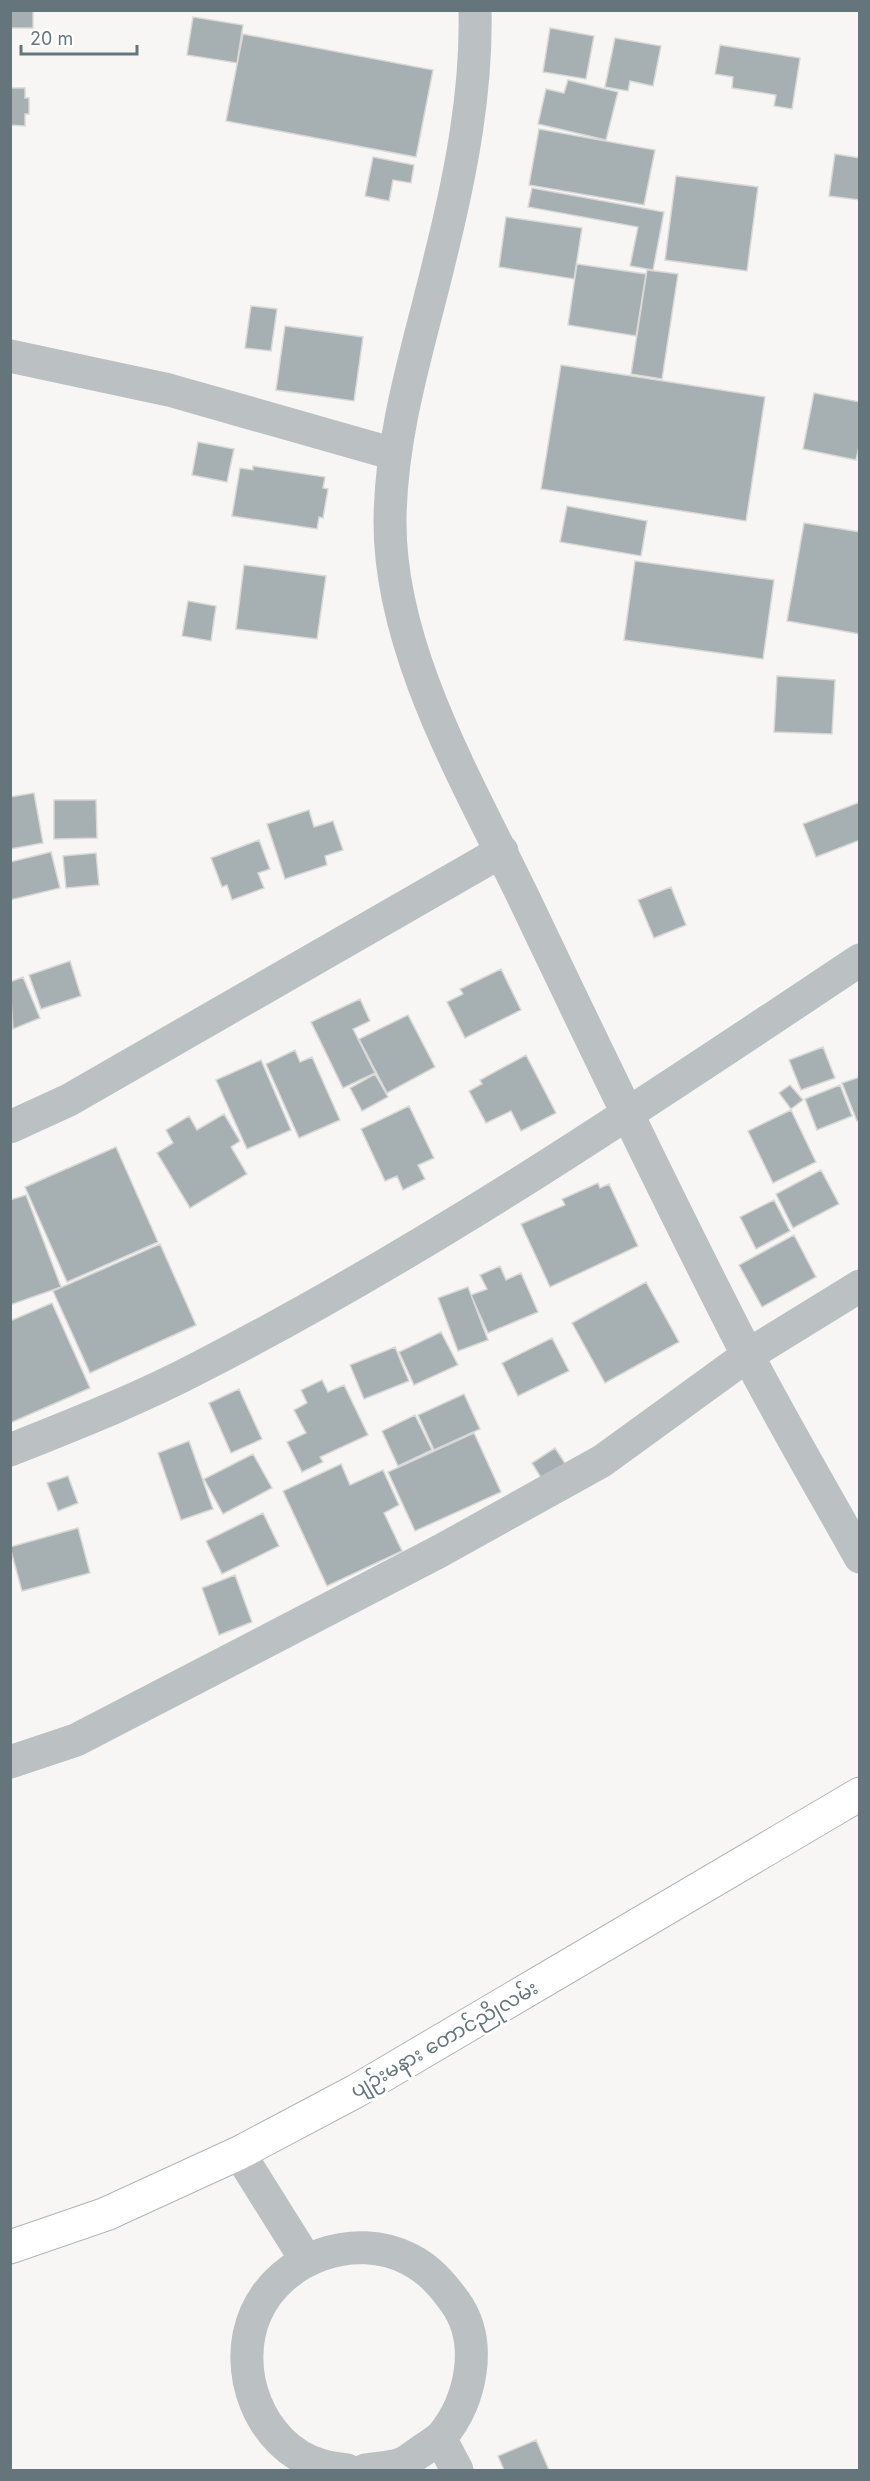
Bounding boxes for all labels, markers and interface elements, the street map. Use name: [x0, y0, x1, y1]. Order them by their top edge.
scale bar: [21, 18, 136, 56]
text: 20 m: [30, 28, 73, 49]
street label: ပျဉ်းမနား တောင်ညိုလမ်း: [345, 1974, 544, 2106]

